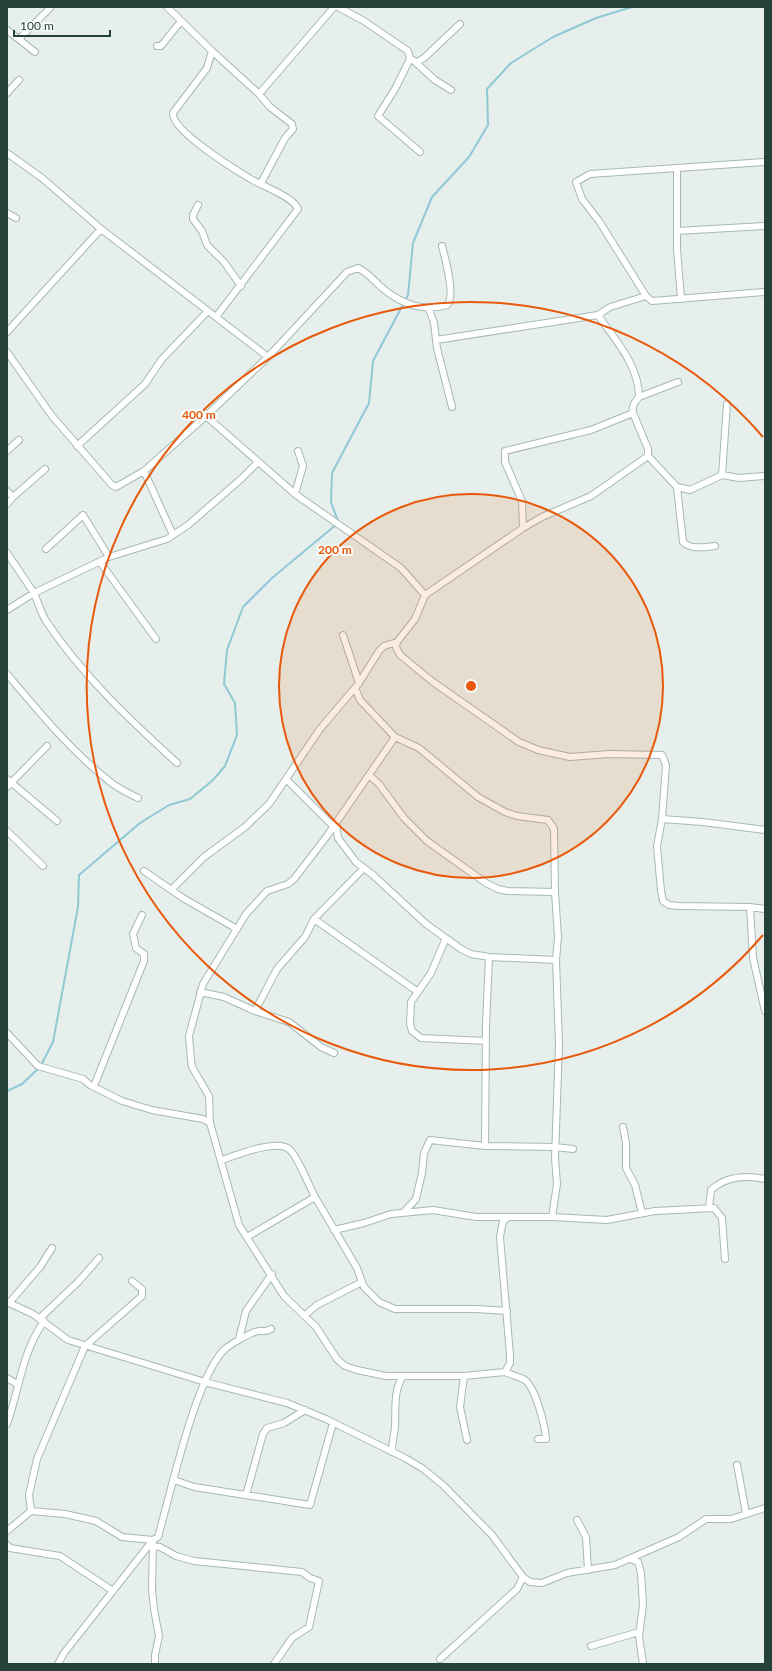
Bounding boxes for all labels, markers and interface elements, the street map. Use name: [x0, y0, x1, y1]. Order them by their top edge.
scale bar: [14, 12, 110, 38]
text: 100 m: [20, 18, 54, 33]
text: 400 m: [182, 407, 216, 422]
text: 200 m: [318, 542, 352, 557]
centre of rings: [464, 679, 478, 693]

